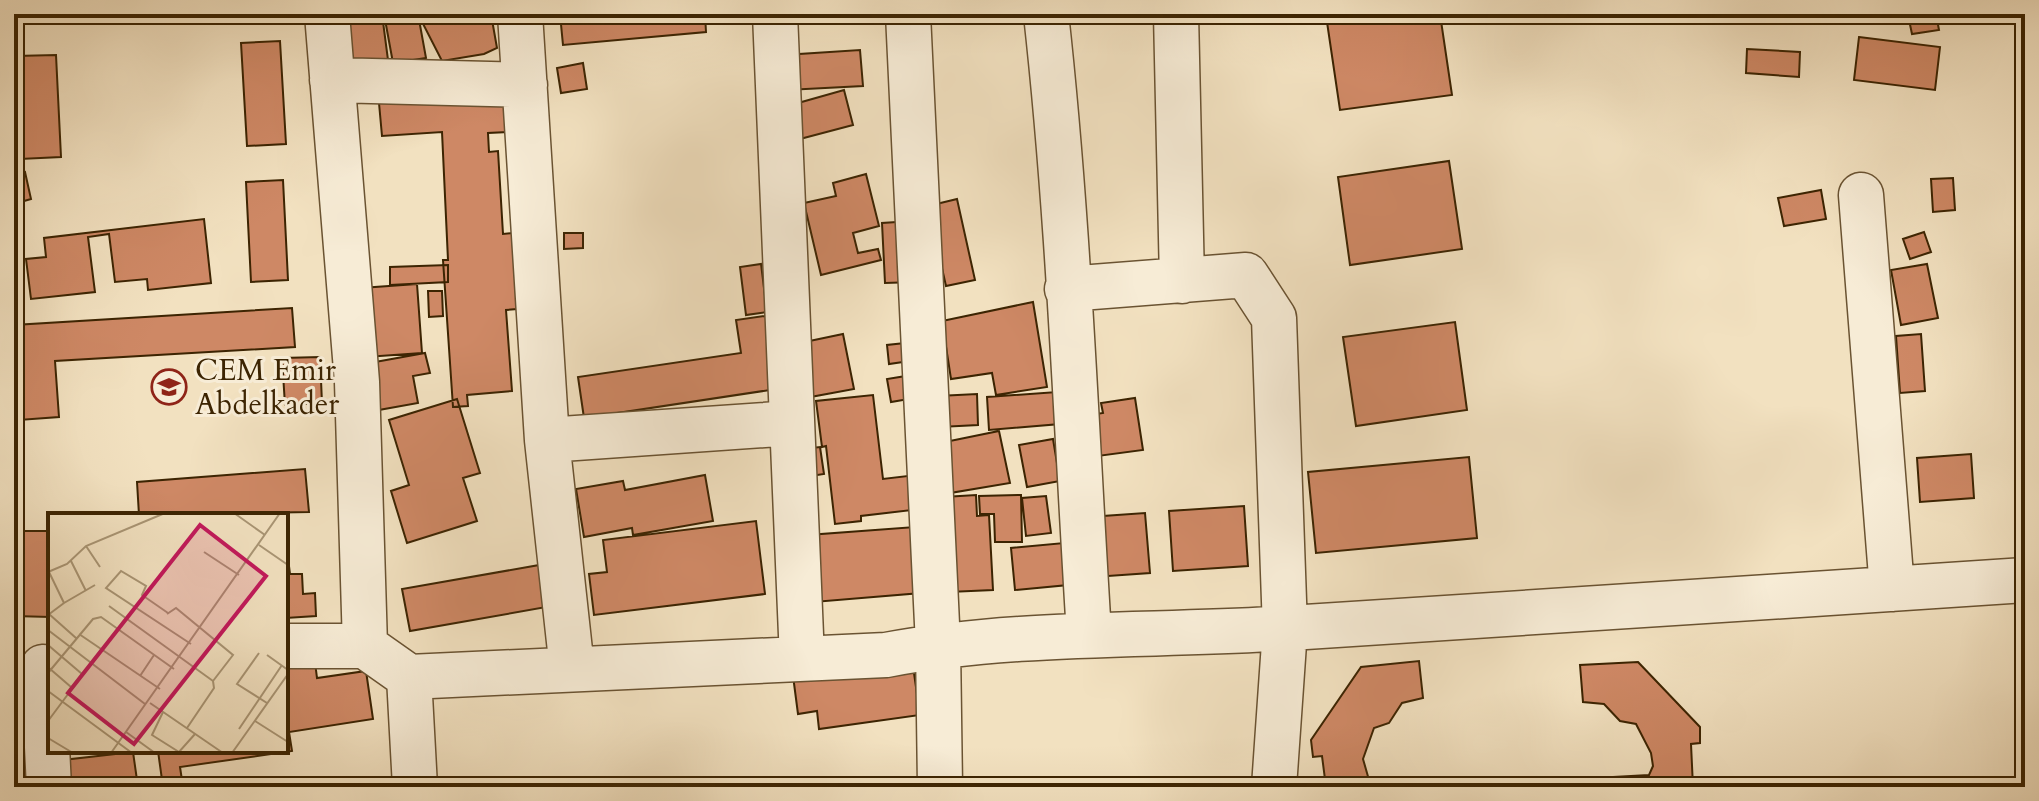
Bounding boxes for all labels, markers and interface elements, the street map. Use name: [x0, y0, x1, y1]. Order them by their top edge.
place label: CEM Emir Abdelkader: [195, 350, 339, 425]
school or university icon: CEM Emir Abdelkader: [150, 368, 188, 406]
inset map: [48, 513, 288, 753]

